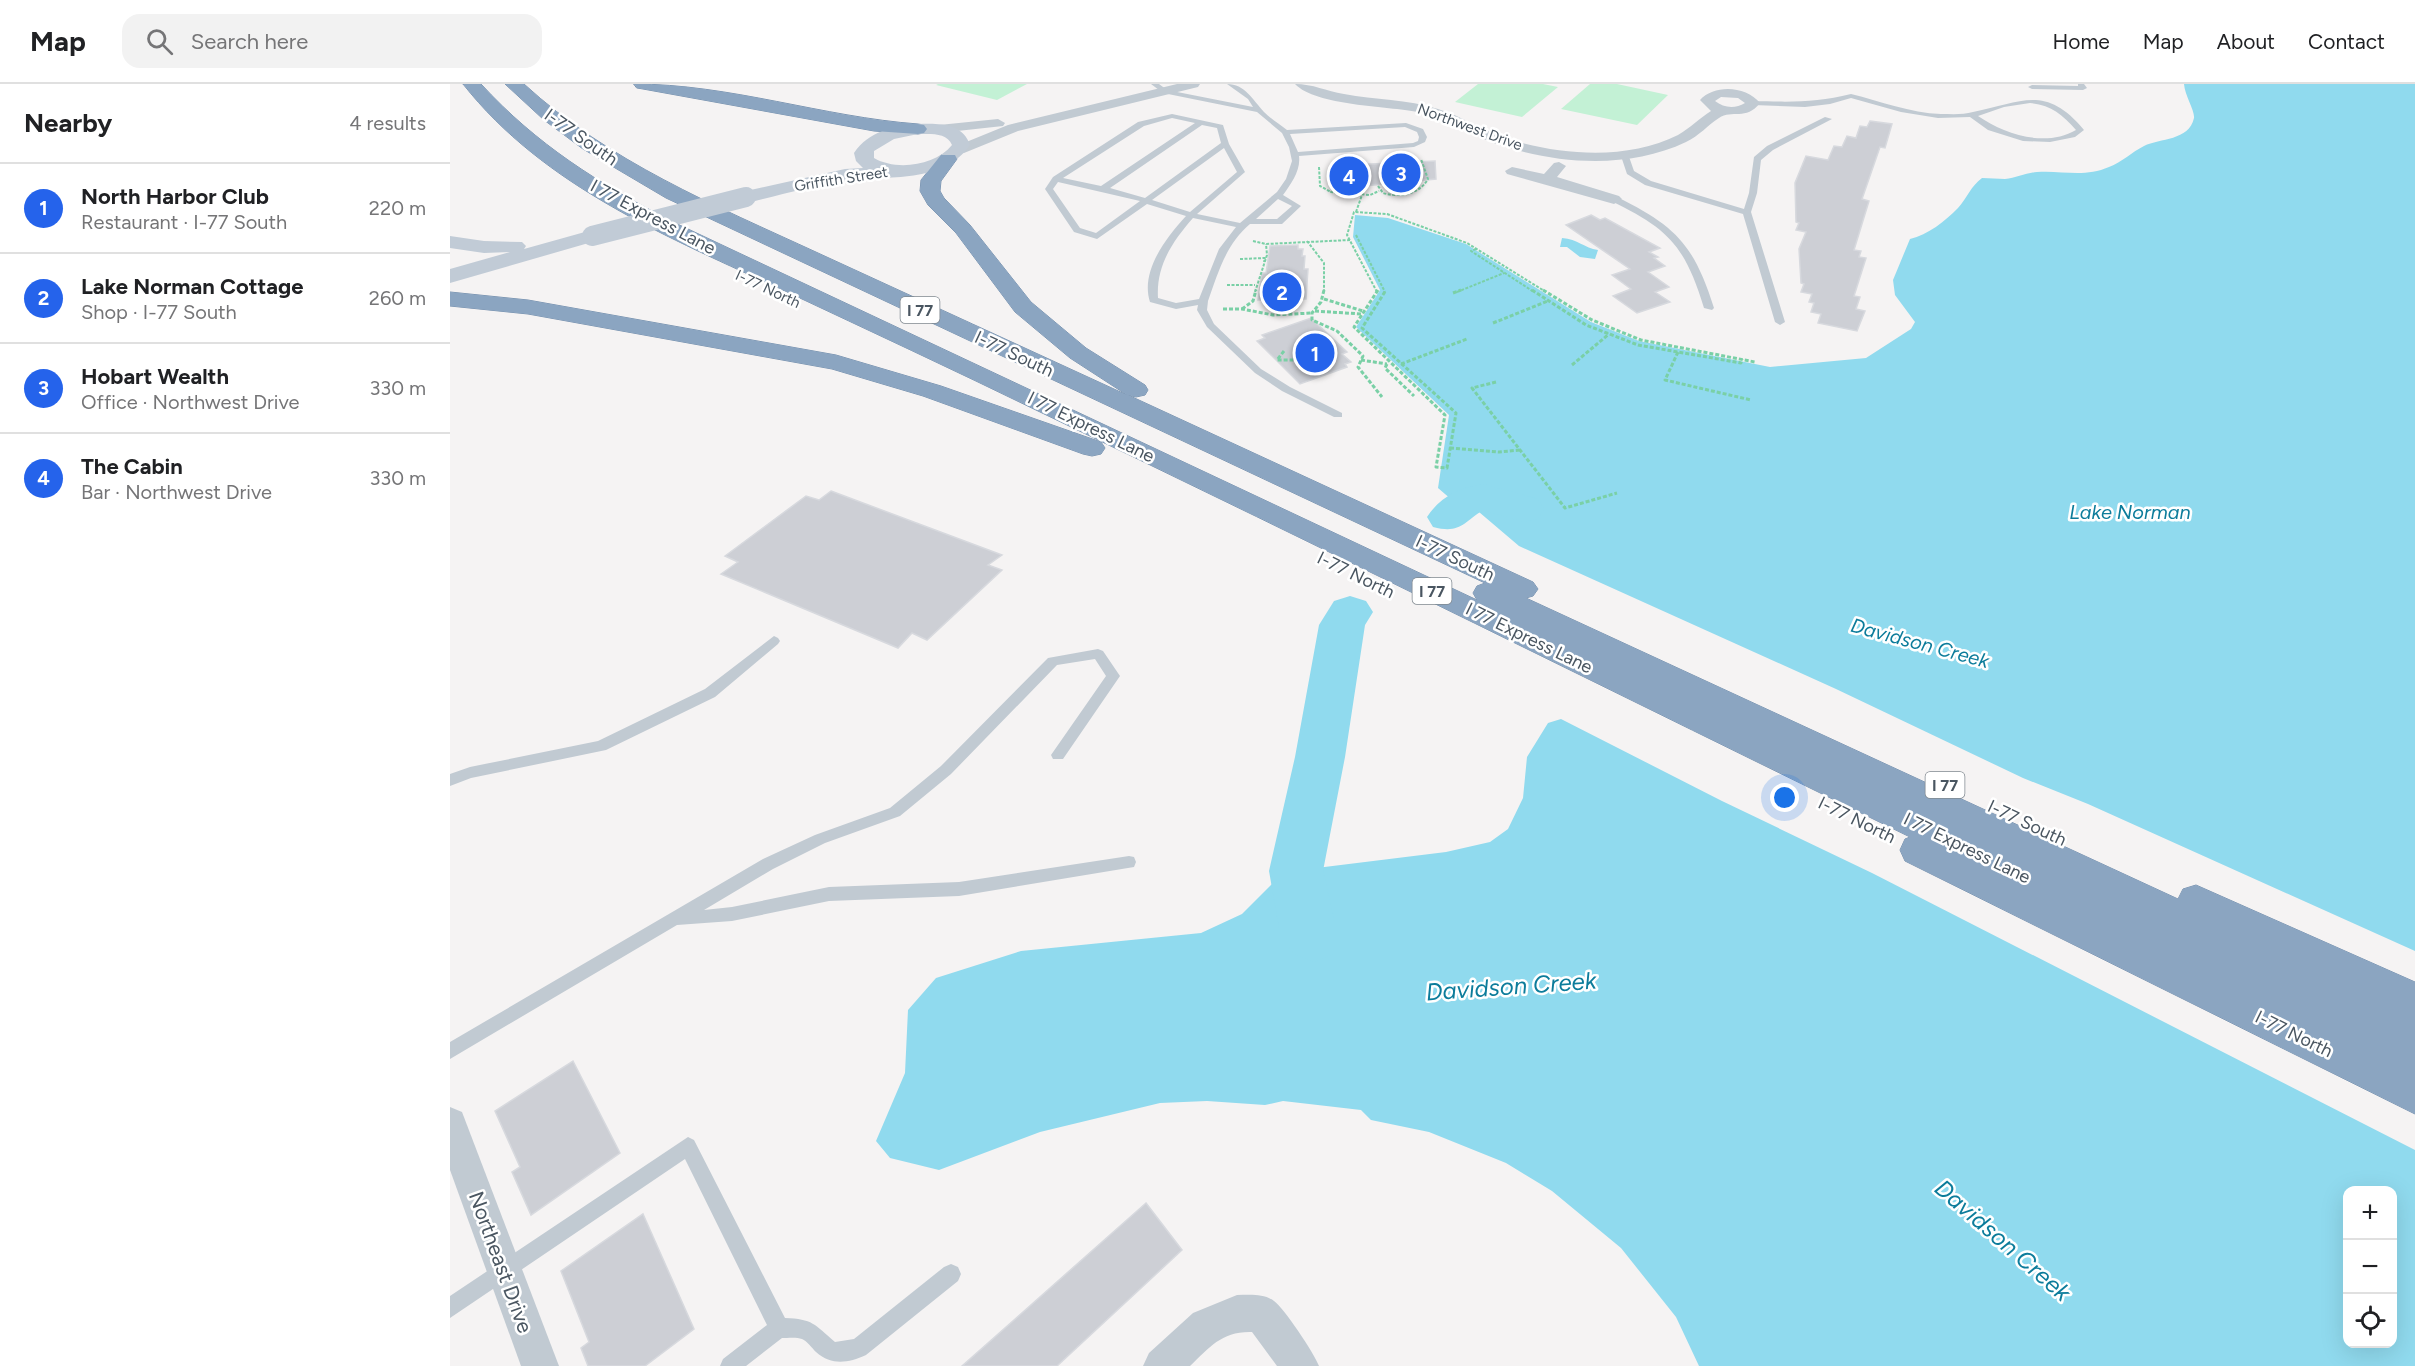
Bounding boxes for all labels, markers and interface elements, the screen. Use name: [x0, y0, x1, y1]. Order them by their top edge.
search box: [122, 14, 542, 68]
text: Map: [30, 24, 86, 58]
icon: search: [143, 25, 176, 58]
text: Search here: [191, 28, 308, 55]
text: Home: [2053, 29, 2110, 54]
text: Map: [2143, 29, 2184, 54]
text: About: [2217, 29, 2275, 54]
text: Contact: [2308, 29, 2385, 54]
street label: Northwest Drive: [1415, 100, 1525, 154]
street label: I-77 South: [540, 104, 622, 170]
text: Nearby: [24, 107, 112, 139]
text: 4 results: [349, 111, 426, 135]
pin: 3: [1382, 150, 1420, 196]
pin: 4: [1330, 154, 1368, 199]
street label: Griffith Street: [793, 163, 889, 195]
street label: I 77 Express Lane: [587, 175, 719, 259]
text: North Harbor Club: [81, 183, 269, 210]
text: 1: [39, 196, 48, 220]
text: 220 m: [369, 196, 426, 220]
text: Restaurant · I-77 South: [81, 210, 287, 234]
street label: I-77 North: [733, 266, 803, 312]
pin: 2: [1262, 270, 1302, 314]
text: Lake Norman Cottage: [81, 273, 303, 300]
text: 2: [38, 286, 49, 310]
text: 260 m: [369, 286, 426, 310]
road number: I 77: [900, 297, 940, 323]
text: Shop · I-77 South: [81, 300, 237, 324]
street label: I-77 South: [971, 326, 1057, 382]
pin: 1: [1296, 330, 1334, 376]
text: Hobart Wealth: [81, 363, 229, 390]
text: 3: [38, 376, 49, 400]
text: 330 m: [369, 376, 426, 400]
street label: I 77 Express Lane: [1024, 387, 1158, 467]
text: Office · Northwest Drive: [81, 390, 299, 414]
text: The Cabin: [81, 453, 183, 480]
text: 4: [37, 466, 50, 490]
text: 330 m: [369, 466, 426, 490]
text: Bar · Northwest Drive: [81, 480, 272, 504]
water label: Lake Norman: [2069, 500, 2191, 524]
street label: I-77 South: [1412, 530, 1498, 586]
street label: I-77 North: [1314, 547, 1398, 603]
road number: I 77: [1412, 578, 1452, 604]
street label: I 77 Express Lane: [1462, 598, 1596, 678]
water label: Davidson Creek: [1848, 613, 1993, 673]
road number: I 77: [1926, 772, 1964, 798]
your location: [1770, 783, 1799, 812]
street label: I-77 North: [1815, 792, 1899, 848]
street label: I-77 South: [1984, 795, 2070, 851]
street label: I 77 Express Lane: [1900, 808, 2034, 888]
water label: Davidson Creek: [1425, 965, 1599, 1006]
street label: I-77 North: [2252, 1006, 2336, 1062]
water label: Davidson Creek: [1929, 1173, 2078, 1308]
map controls: [2343, 1186, 2397, 1348]
button: +: [2343, 1186, 2397, 1240]
street label: Northeast Drive: [464, 1188, 538, 1336]
button: −: [2343, 1240, 2397, 1294]
button: locate: [2343, 1294, 2397, 1348]

